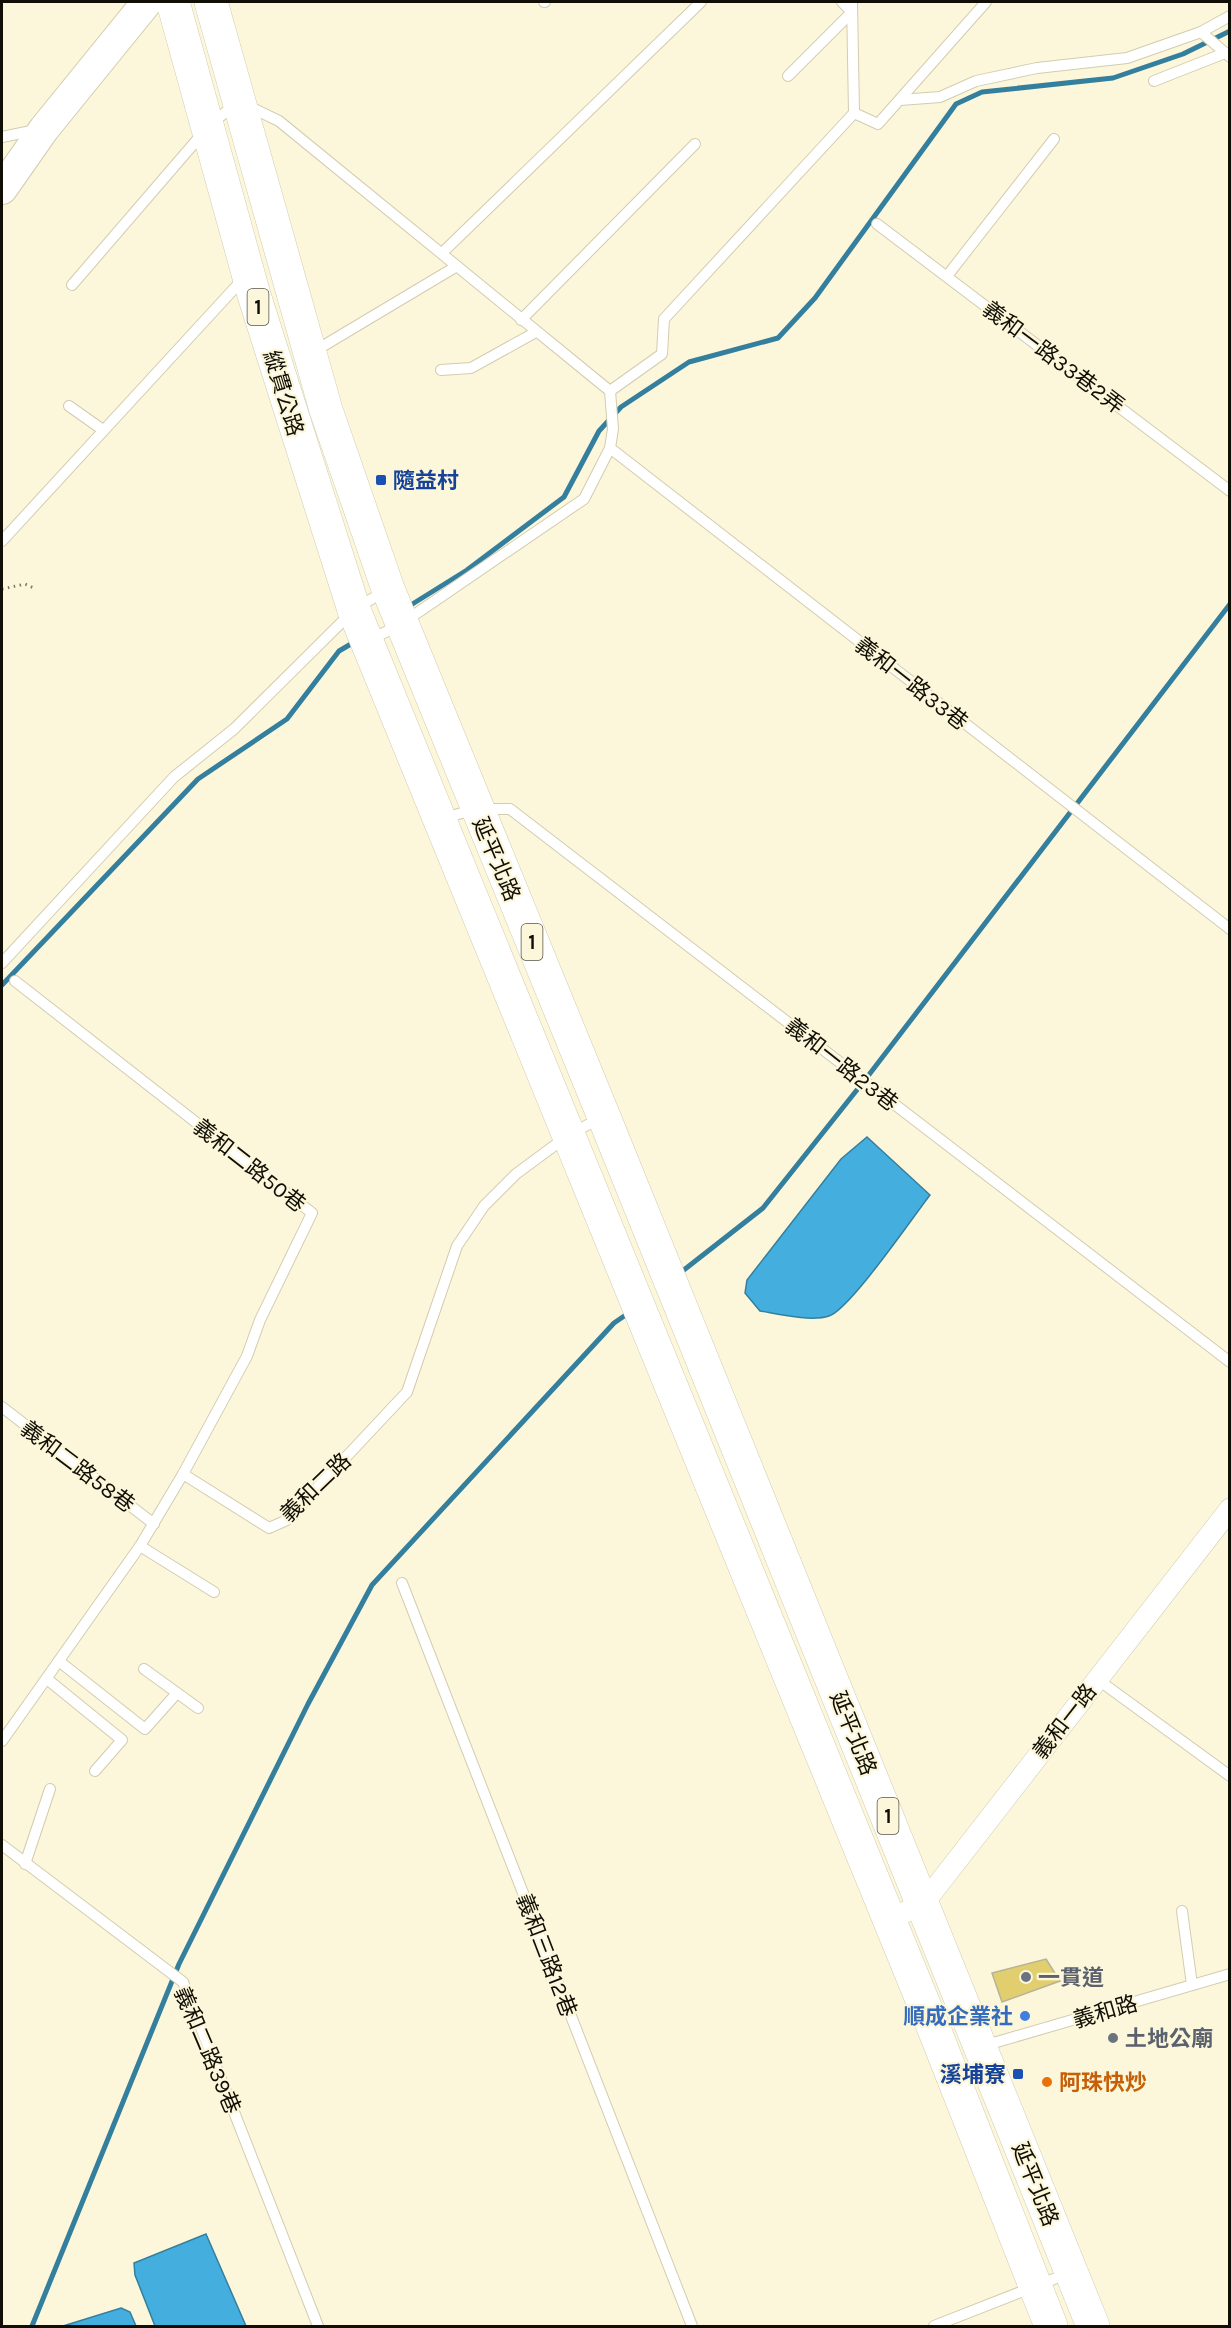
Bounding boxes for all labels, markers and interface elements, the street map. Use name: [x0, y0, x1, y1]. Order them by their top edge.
road number: 1: [248, 289, 268, 325]
street label: 義和一路33巷2弄: [977, 296, 1129, 420]
street label: 縱貫公路: [258, 347, 308, 439]
place label: 隨益村: [393, 468, 459, 494]
marker: 隨益村: [374, 473, 388, 487]
street label: 義和一路33巷: [850, 632, 973, 736]
street label: 延平北路: [467, 814, 525, 905]
road number: 1: [522, 924, 542, 960]
street label: 義和一路23巷: [780, 1013, 903, 1117]
street label: 義和二路50巷: [188, 1114, 311, 1218]
street label: 義和二路58巷: [15, 1416, 140, 1518]
street label: 義和二路: [275, 1448, 356, 1528]
street label: 義和一路: [1027, 1679, 1102, 1764]
street label: 延平北路: [825, 1688, 882, 1779]
road number: 1: [878, 1798, 898, 1834]
street label: 義和三路12巷: [511, 1890, 582, 2021]
place label: 一貫道: [1038, 1965, 1104, 1991]
marker: 一貫道: [1019, 1970, 1033, 1984]
street label: 義和二路39巷: [169, 1983, 246, 2118]
street label: 義和路: [1070, 1990, 1141, 2034]
place label: 順成企業社: [903, 2004, 1013, 2030]
marker: 順成企業社: [1018, 2009, 1032, 2023]
place label: 土地公廟: [1125, 2026, 1213, 2052]
marker: 土地公廟: [1106, 2031, 1120, 2045]
place label: 溪埔寮: [940, 2062, 1006, 2088]
marker: 溪埔寮: [1011, 2067, 1025, 2081]
place label: 阿珠快炒: [1059, 2070, 1147, 2096]
marker: 阿珠快炒: [1040, 2075, 1054, 2089]
street label: 延平北路: [1007, 2139, 1064, 2230]

